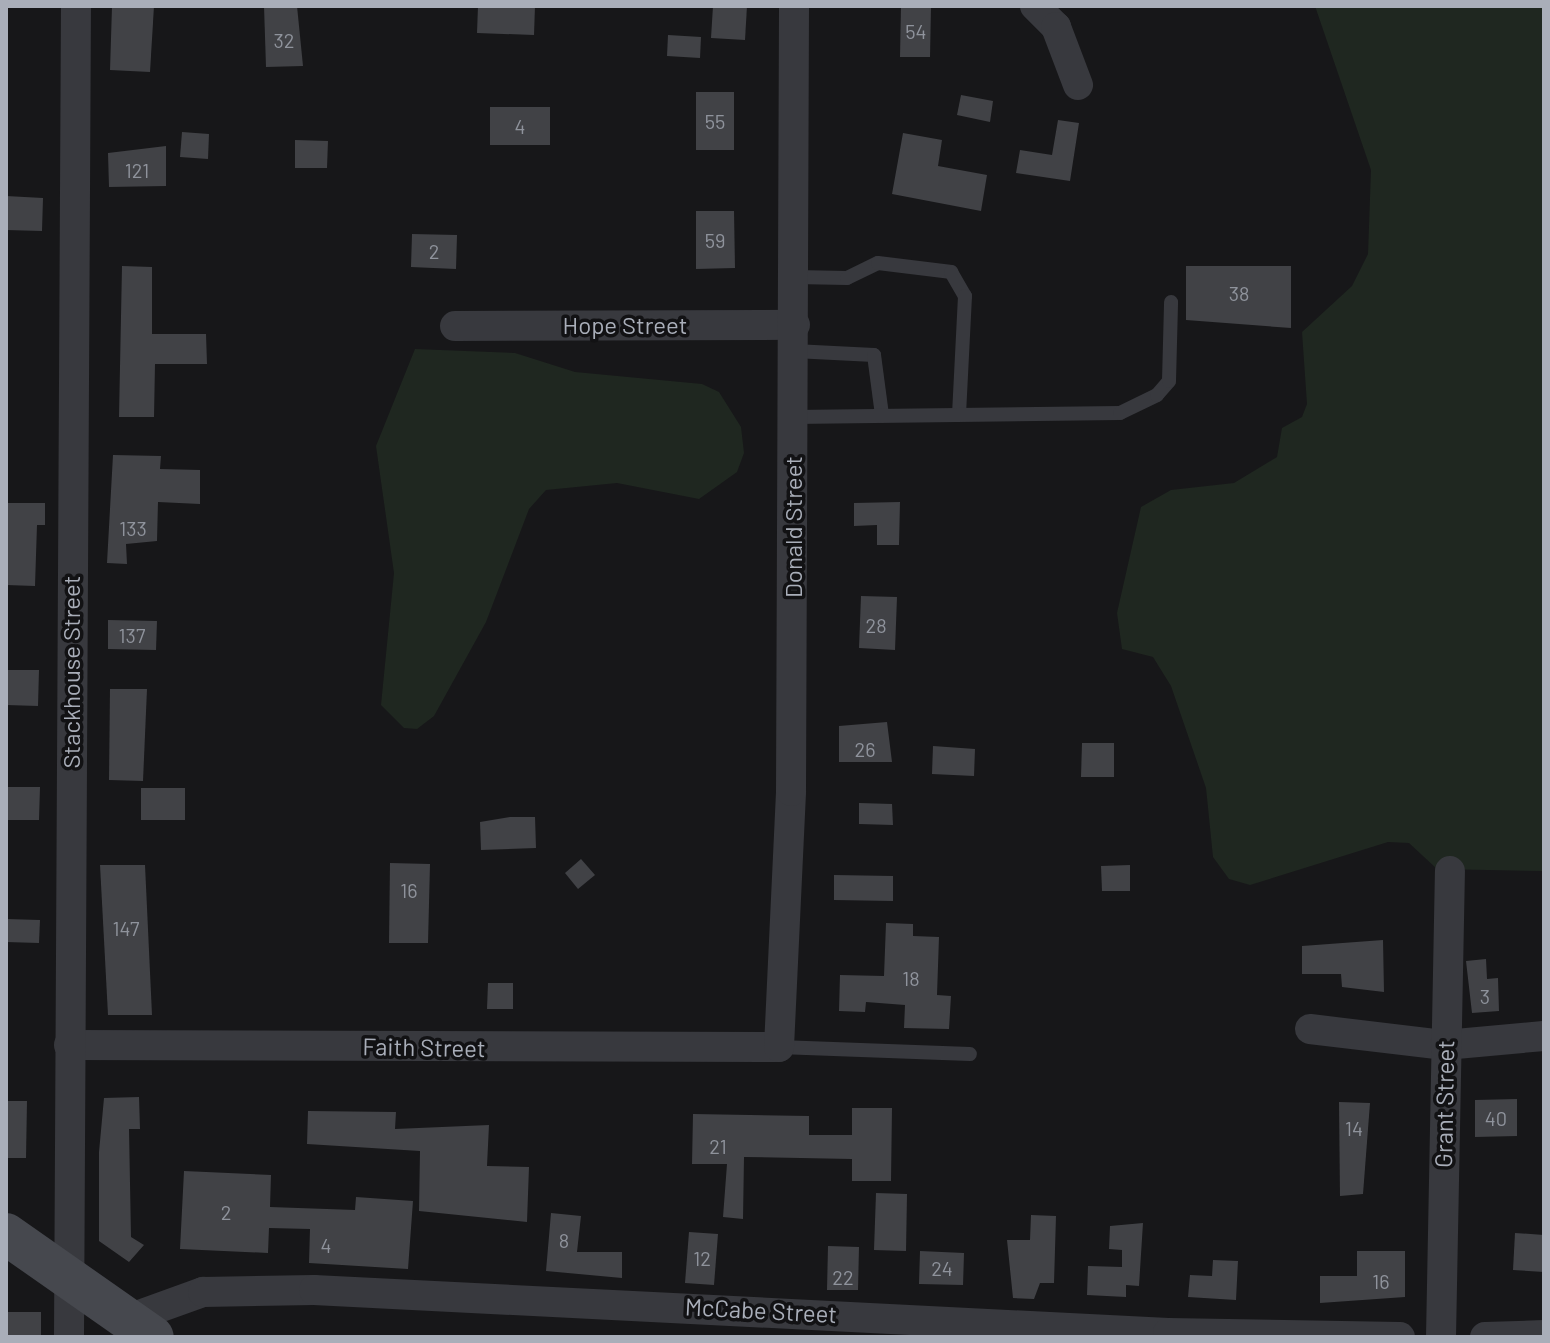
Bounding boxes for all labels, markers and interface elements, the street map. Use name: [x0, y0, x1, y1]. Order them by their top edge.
house number: 54: [905, 19, 927, 43]
house number: 32: [273, 28, 295, 52]
house number: 55: [705, 109, 725, 133]
house number: 4: [514, 114, 526, 138]
house number: 121: [125, 158, 149, 182]
house number: 59: [705, 228, 725, 252]
house number: 2: [429, 239, 439, 263]
house number: 38: [1229, 281, 1249, 305]
street label: Hope Street: [563, 311, 687, 339]
street label: Donald Street: [779, 456, 807, 598]
house number: 133: [119, 516, 147, 540]
street label: Stackhouse Street: [57, 576, 85, 768]
house number: 28: [865, 613, 887, 637]
house number: 137: [119, 623, 145, 647]
house number: 26: [854, 737, 876, 761]
house number: 16: [400, 878, 418, 902]
house number: 147: [113, 916, 139, 940]
house number: 18: [902, 966, 920, 990]
house number: 3: [1480, 984, 1490, 1008]
street label: Faith Street: [362, 1032, 486, 1062]
street label: Grant Street: [1428, 1040, 1460, 1168]
house number: 40: [1485, 1106, 1507, 1130]
house number: 14: [1345, 1116, 1363, 1140]
house number: 21: [709, 1134, 727, 1158]
house number: 2: [221, 1200, 231, 1224]
house number: 8: [559, 1228, 569, 1252]
house number: 4: [320, 1233, 332, 1257]
house number: 12: [693, 1246, 711, 1270]
house number: 24: [931, 1256, 953, 1280]
house number: 22: [832, 1265, 854, 1289]
house number: 16: [1372, 1269, 1390, 1293]
street label: McCabe Street: [684, 1292, 838, 1328]

